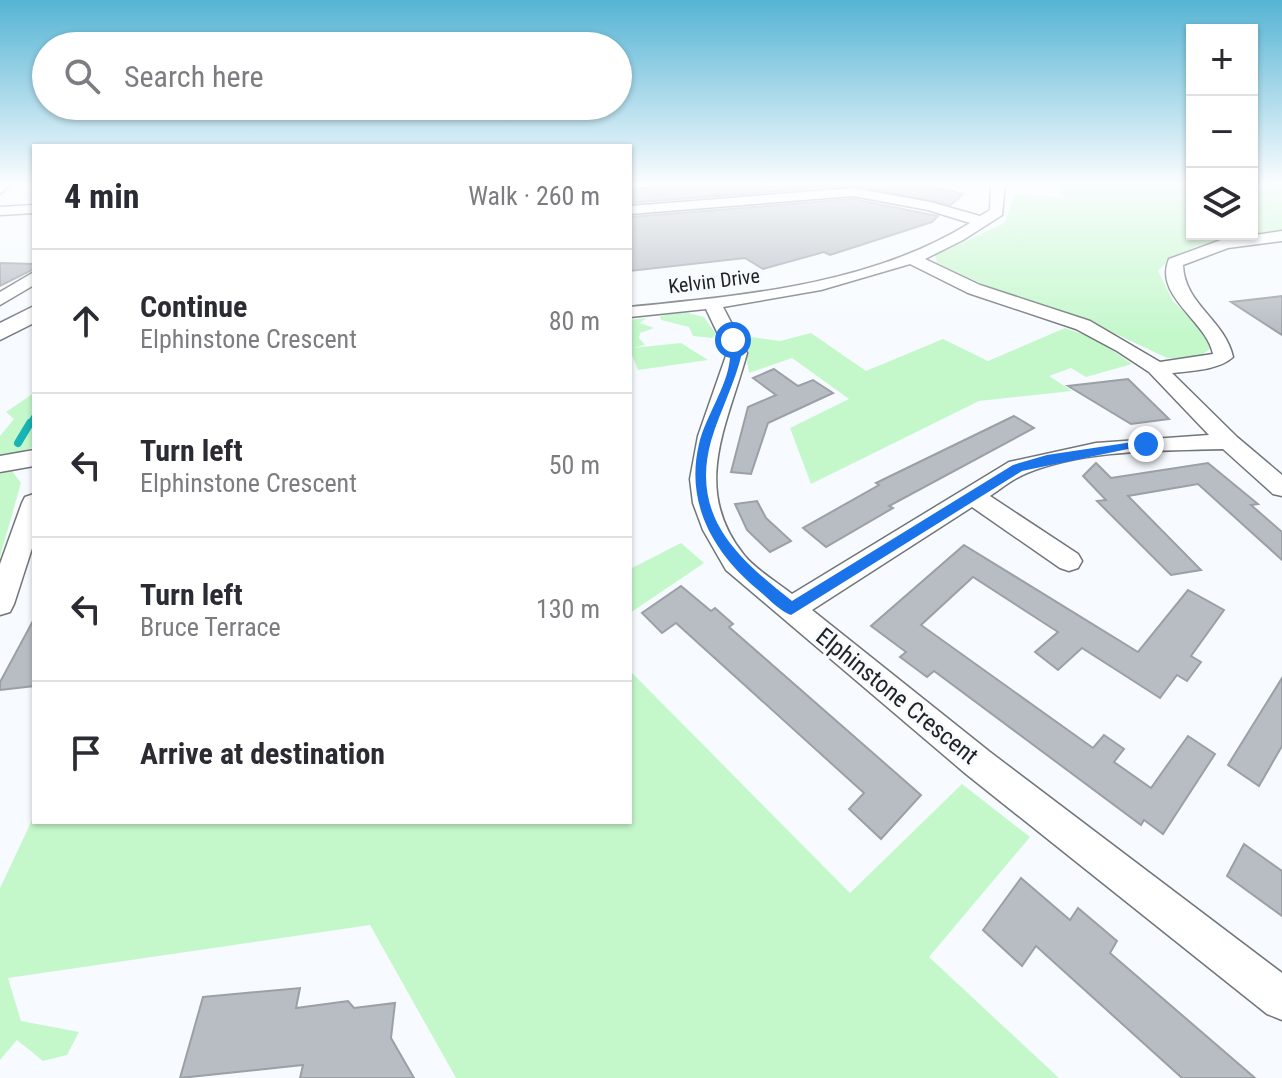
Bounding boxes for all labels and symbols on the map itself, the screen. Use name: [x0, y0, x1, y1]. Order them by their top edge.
street label: Kelvin Drive: [667, 263, 761, 299]
route start: [715, 322, 751, 358]
route end: [1128, 426, 1164, 462]
street label: Elphinstone Crescent: [810, 622, 984, 770]

